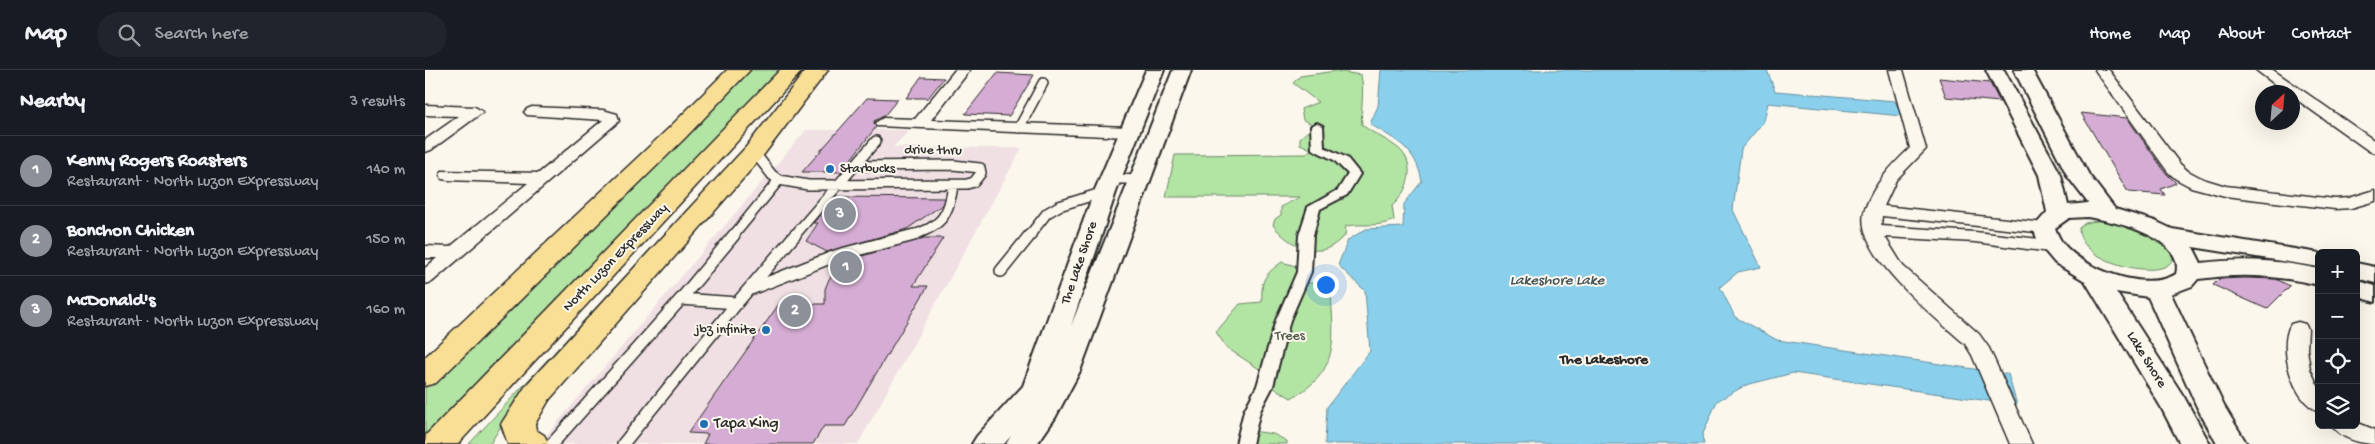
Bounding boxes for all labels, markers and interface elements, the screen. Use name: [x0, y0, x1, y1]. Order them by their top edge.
search box: [97, 12, 447, 57]
text: Map: [25, 20, 67, 49]
icon: search: [115, 21, 143, 49]
text: Search here: [155, 23, 248, 46]
text: Home: [2089, 24, 2131, 45]
text: Map: [2159, 24, 2190, 45]
text: About: [2218, 24, 2264, 45]
text: Contact: [2292, 24, 2350, 45]
north arrow: [2255, 85, 2300, 130]
text: Nearby: [20, 90, 85, 115]
text: 3 results: [350, 93, 405, 112]
street label: drive thru: [904, 142, 962, 160]
text: Kenny Rogers Roasters: [67, 150, 246, 173]
text: 1: [33, 161, 39, 180]
text: 140 m: [367, 161, 405, 180]
place label: Starbucks: [840, 161, 896, 178]
marker: Starbucks: [824, 163, 836, 175]
text: Restaurant · North Luzon Expressway: [67, 173, 318, 192]
pin: 3: [824, 195, 856, 233]
street label: North Luzon Expressway: [560, 200, 672, 316]
street label: The Lake Shore: [1058, 219, 1102, 308]
text: Bonchon Chicken: [67, 220, 194, 243]
text: 2: [32, 231, 40, 250]
text: 150 m: [366, 231, 405, 250]
text: Restaurant · North Luzon Expressway: [67, 243, 318, 262]
pin: 1: [830, 248, 862, 286]
map controls: [2315, 249, 2360, 429]
button: +: [2315, 249, 2360, 294]
your location: [1313, 272, 1339, 298]
water label: Lakeshore Lake: [1510, 272, 1605, 290]
text: McDonald's: [67, 290, 156, 313]
pin: 2: [779, 292, 811, 330]
button: −: [2315, 294, 2360, 339]
text: 3: [32, 301, 40, 320]
text: 160 m: [366, 301, 405, 320]
text: Restaurant · North Luzon Expressway: [67, 313, 318, 332]
place label: jbz infinite: [693, 322, 757, 339]
marker: jbz infinite: [760, 324, 772, 336]
park label: Trees: [1274, 328, 1306, 345]
street label: Lake Shore: [2122, 329, 2170, 392]
button: locate: [2315, 339, 2360, 384]
district label: The Lakeshore: [1559, 351, 1649, 369]
button: layers: [2315, 384, 2360, 429]
place label: Tapa King: [713, 415, 779, 434]
marker: Tapa King: [698, 418, 710, 430]

